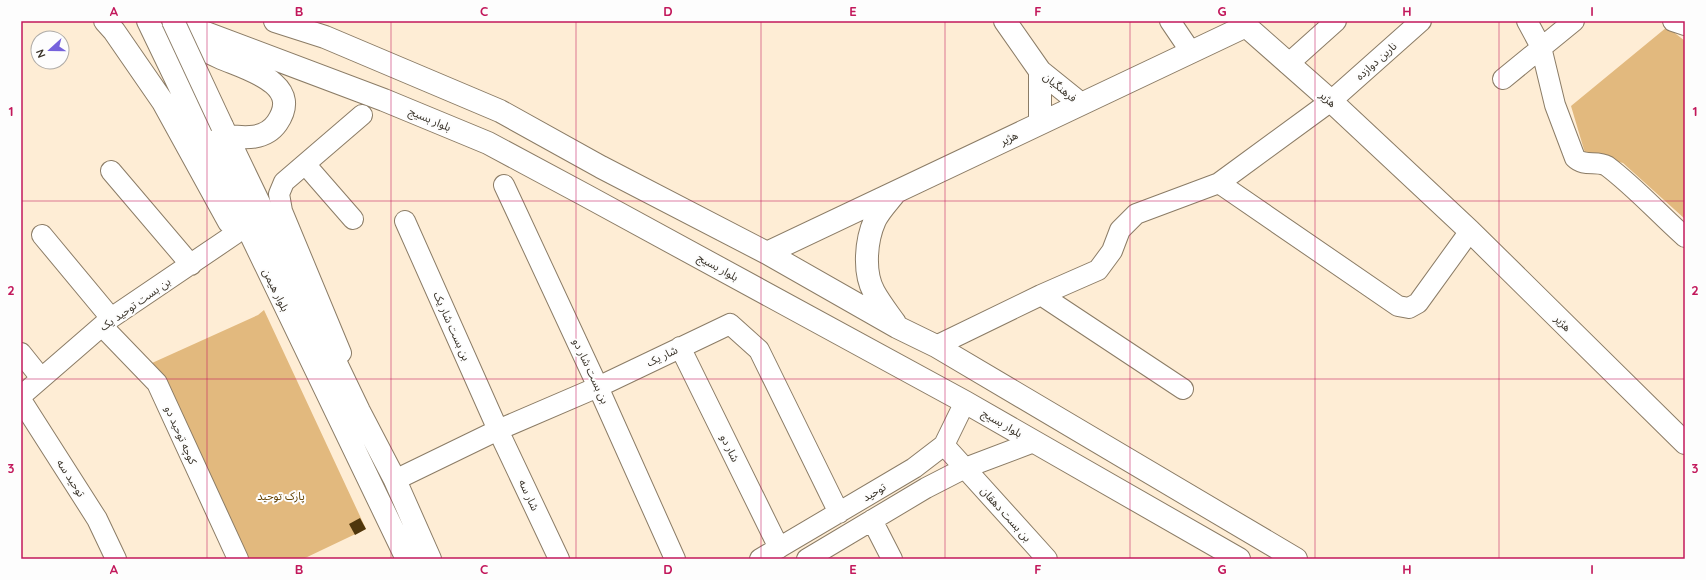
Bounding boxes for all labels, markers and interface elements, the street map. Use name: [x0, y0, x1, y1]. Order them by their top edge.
text: A: [110, 3, 119, 19]
text: B: [295, 3, 303, 19]
text: C: [480, 3, 488, 19]
text: D: [663, 3, 673, 19]
text: E: [849, 3, 857, 19]
text: F: [1034, 3, 1042, 19]
text: G: [1217, 3, 1227, 19]
text: H: [1402, 3, 1412, 19]
text: I: [1590, 3, 1594, 19]
north arrow: [30, 30, 70, 70]
street label: نارین دوازده: [1353, 39, 1399, 83]
text: N: [33, 47, 49, 60]
street label: فرهنگیان: [1040, 69, 1080, 105]
street label: هژیر: [1316, 87, 1339, 110]
text: 1: [8, 103, 14, 119]
text: 1: [1692, 103, 1698, 119]
street label: بلوار بسیج: [406, 104, 453, 135]
street label: هژیر: [997, 128, 1020, 149]
street label: بلوار بسیج: [695, 250, 741, 285]
street label: بلوار هیمن: [260, 266, 292, 314]
street label: بن بست توحید یک: [97, 274, 173, 334]
text: 2: [7, 282, 15, 298]
text: 2: [1691, 282, 1699, 298]
street label: بن بست شار یک: [430, 289, 473, 363]
street label: هژیر: [1551, 311, 1574, 334]
street label: بن بست شار دو: [570, 336, 612, 406]
street label: شار یک: [644, 342, 680, 370]
street label: کوچه توحید دو: [161, 404, 200, 467]
street label: بلوار بسیج: [979, 406, 1025, 441]
street label: شار دو: [717, 432, 743, 464]
street label: توحید سه: [54, 457, 88, 499]
text: 3: [8, 460, 15, 476]
text: 3: [1692, 460, 1699, 476]
street label: شار سه: [516, 477, 542, 513]
street label: توحید: [860, 480, 888, 504]
street label: بن بست دهقان: [978, 484, 1034, 544]
park label: پارک توحید: [257, 489, 305, 504]
text: A: [110, 561, 119, 577]
text: B: [295, 561, 303, 577]
text: C: [480, 561, 488, 577]
text: D: [663, 561, 673, 577]
text: E: [849, 561, 857, 577]
text: F: [1034, 561, 1042, 577]
text: G: [1217, 561, 1227, 577]
text: H: [1402, 561, 1412, 577]
text: I: [1590, 561, 1594, 577]

